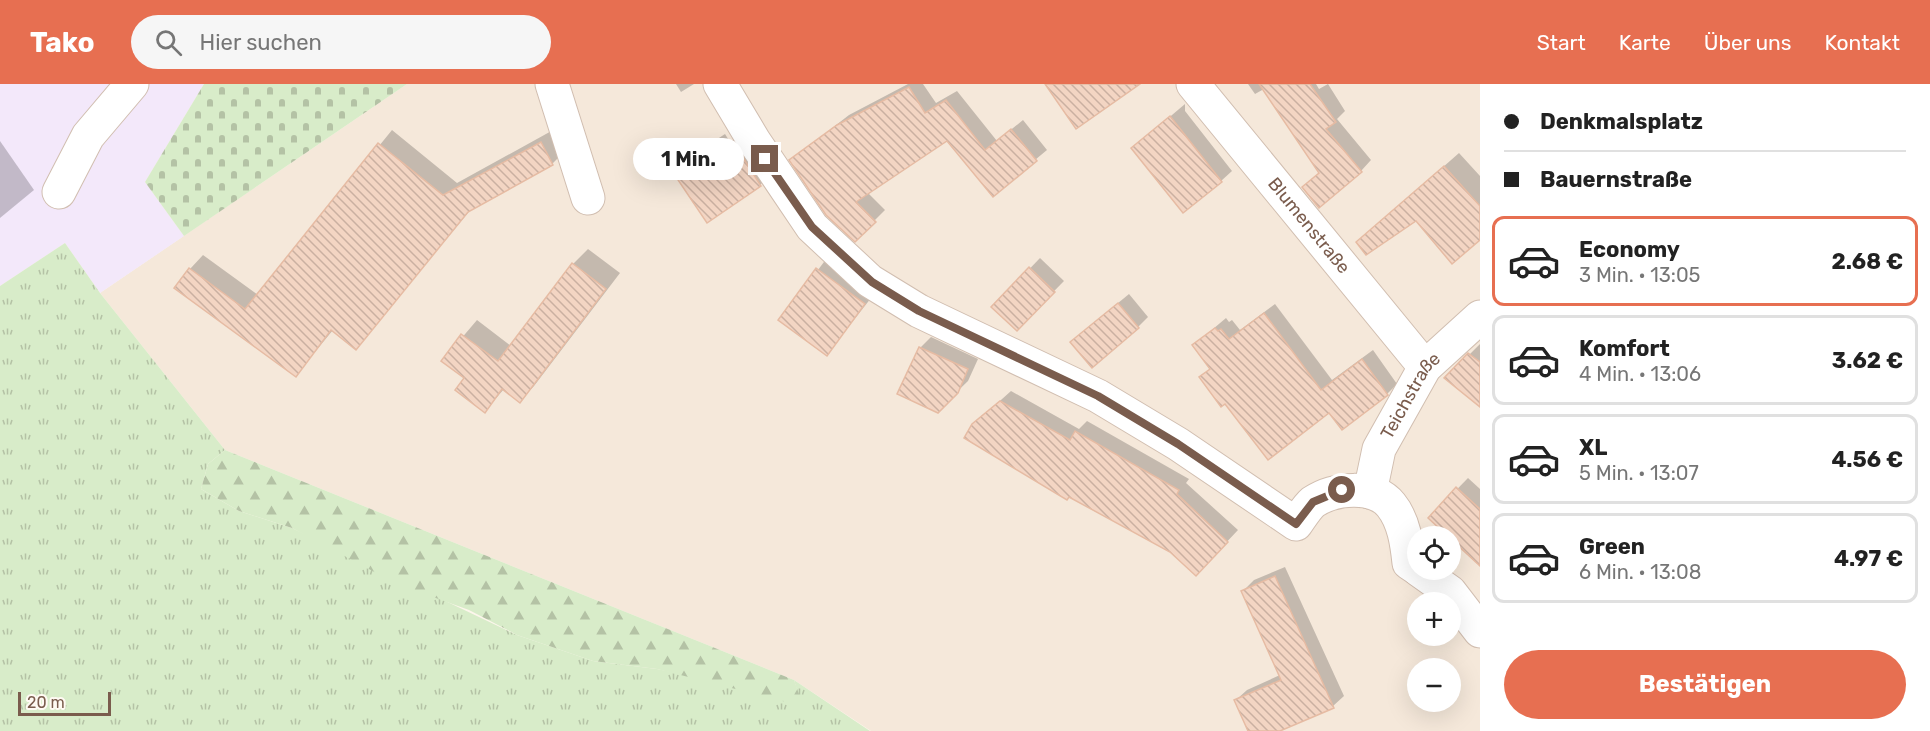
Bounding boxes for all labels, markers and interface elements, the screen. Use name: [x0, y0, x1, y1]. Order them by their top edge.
search box: [131, 15, 551, 69]
text: Tako: [30, 26, 95, 59]
icon: search: [152, 26, 185, 59]
text: Hier suchen: [200, 29, 322, 56]
text: Start: [1537, 30, 1586, 55]
text: Karte: [1619, 30, 1671, 55]
text: Über uns: [1704, 30, 1792, 55]
text: Kontakt: [1825, 30, 1900, 55]
text: Denkmalsplatz: [1540, 108, 1703, 135]
callout: 1 Min.: [633, 138, 744, 180]
route end: [751, 145, 778, 172]
text: 1 Min.: [661, 147, 716, 171]
text: Bauernstraße: [1540, 166, 1692, 193]
street label: Blumenstraße: [1263, 173, 1355, 278]
icon: car: [1507, 234, 1561, 288]
text: Economy: [1579, 236, 1680, 263]
text: 2.68 €: [1831, 248, 1903, 275]
text: 3 Min. · 13:05: [1579, 263, 1700, 287]
icon: car: [1507, 333, 1561, 387]
text: Komfort: [1579, 335, 1670, 362]
text: 3.62 €: [1832, 347, 1903, 374]
street label: Teichstraße: [1376, 348, 1445, 443]
text: 4 Min. · 13:06: [1579, 362, 1701, 386]
icon: car: [1507, 432, 1561, 486]
text: XL: [1579, 434, 1607, 461]
text: 4.56 €: [1831, 446, 1903, 473]
text: 5 Min. · 13:07: [1579, 461, 1699, 485]
route start: [1328, 476, 1355, 503]
map controls: [1407, 526, 1461, 712]
button: locate: [1407, 526, 1461, 580]
icon: car: [1507, 531, 1561, 585]
text: Green: [1579, 533, 1645, 560]
text: 4.97 €: [1834, 545, 1903, 572]
text: 6 Min. · 13:08: [1579, 560, 1701, 584]
button: +: [1407, 592, 1461, 646]
button: Bestätigen: [1504, 650, 1906, 719]
button: −: [1407, 658, 1461, 712]
scale bar: [18, 689, 111, 716]
text: 20 m: [27, 693, 65, 712]

